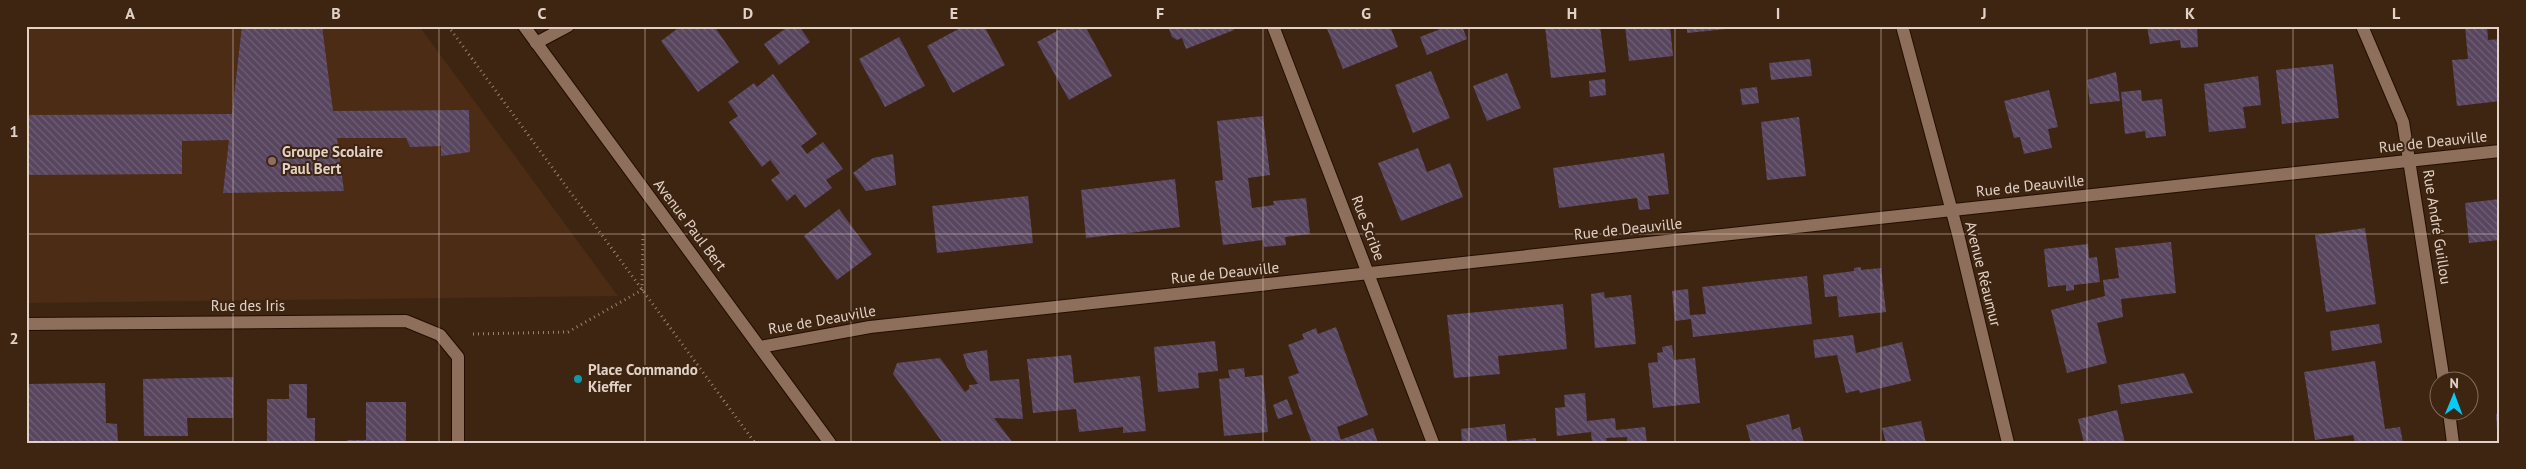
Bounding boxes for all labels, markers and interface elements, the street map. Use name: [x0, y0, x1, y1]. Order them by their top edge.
text: A: [125, 3, 135, 23]
text: B: [331, 3, 341, 23]
text: C: [538, 3, 547, 23]
text: D: [743, 3, 753, 23]
text: E: [950, 3, 958, 23]
text: F: [1156, 3, 1164, 23]
text: G: [1361, 3, 1371, 23]
text: H: [1567, 3, 1577, 23]
text: I: [1776, 3, 1780, 23]
text: J: [1980, 3, 1987, 23]
text: K: [2185, 3, 2195, 23]
text: L: [2392, 3, 2401, 23]
text: 1: [9, 121, 19, 141]
street label: Rue de Deauville: [2378, 126, 2488, 157]
place label: Groupe Scolaire Paul Bert: [282, 142, 383, 178]
marker: Groupe Scolaire Paul Bert: [266, 155, 278, 167]
street label: Rue André Guillou: [2419, 168, 2456, 286]
street label: Rue de Deauville: [1975, 170, 2085, 201]
street label: Avenue Paul Bert: [650, 175, 731, 274]
street label: Rue Scribe: [1347, 193, 1390, 263]
street label: Rue de Deauville: [1573, 213, 1683, 244]
street label: Avenue Réaumur: [1961, 219, 2006, 328]
street label: Rue de Deauville: [1170, 257, 1280, 288]
street label: Rue des Iris: [211, 296, 285, 315]
street label: Rue de Deauville: [767, 301, 877, 338]
text: 2: [9, 328, 19, 348]
place label: Place Commando Kieffer: [588, 360, 698, 396]
north arrow: [2428, 372, 2478, 422]
marker: Place Commando Kieffer: [572, 373, 584, 385]
text: N: [2449, 374, 2459, 392]

